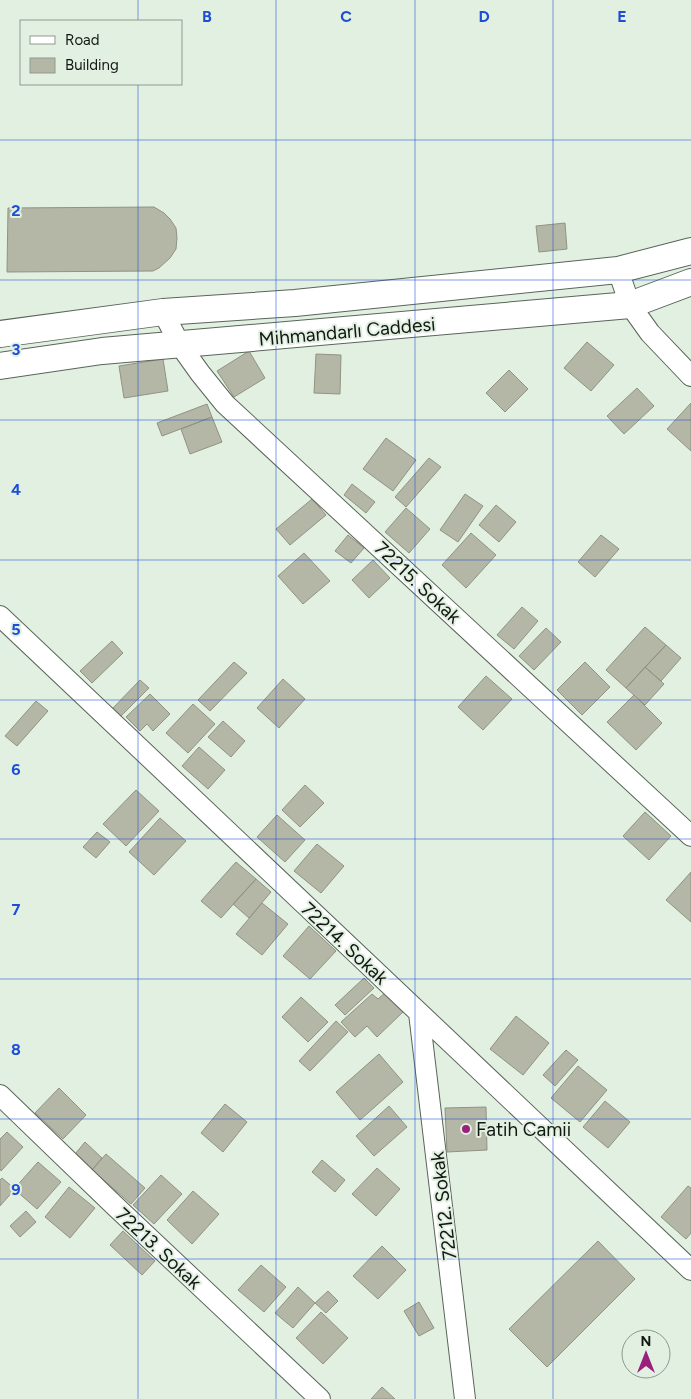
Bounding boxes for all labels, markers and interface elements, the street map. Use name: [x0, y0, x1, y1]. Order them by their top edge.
text: B: [202, 7, 212, 26]
text: C: [340, 7, 352, 26]
text: D: [478, 7, 490, 26]
text: E: [617, 7, 627, 26]
legend: [20, 20, 182, 85]
text: Road: [65, 31, 100, 49]
text: Building: [65, 56, 119, 74]
text: 2: [11, 201, 21, 220]
street label: Mihmandarlı Caddesi: [258, 312, 436, 351]
text: 3: [12, 340, 21, 359]
text: 4: [11, 480, 21, 499]
street label: 72215. Sokak: [370, 537, 466, 629]
text: 5: [11, 620, 21, 639]
text: 6: [11, 760, 21, 779]
street label: 72214. Sokak: [296, 897, 393, 990]
text: 7: [12, 900, 21, 919]
text: 8: [11, 1040, 21, 1059]
place label: Fatih Camii: [476, 1118, 571, 1141]
marker: Fatih Camii: [460, 1123, 472, 1135]
street label: 72212. Sokak: [425, 1150, 462, 1262]
text: 9: [11, 1180, 21, 1199]
street label: 72213. Sokak: [111, 1203, 207, 1294]
north arrow: [621, 1329, 671, 1379]
text: N: [641, 1333, 651, 1350]

